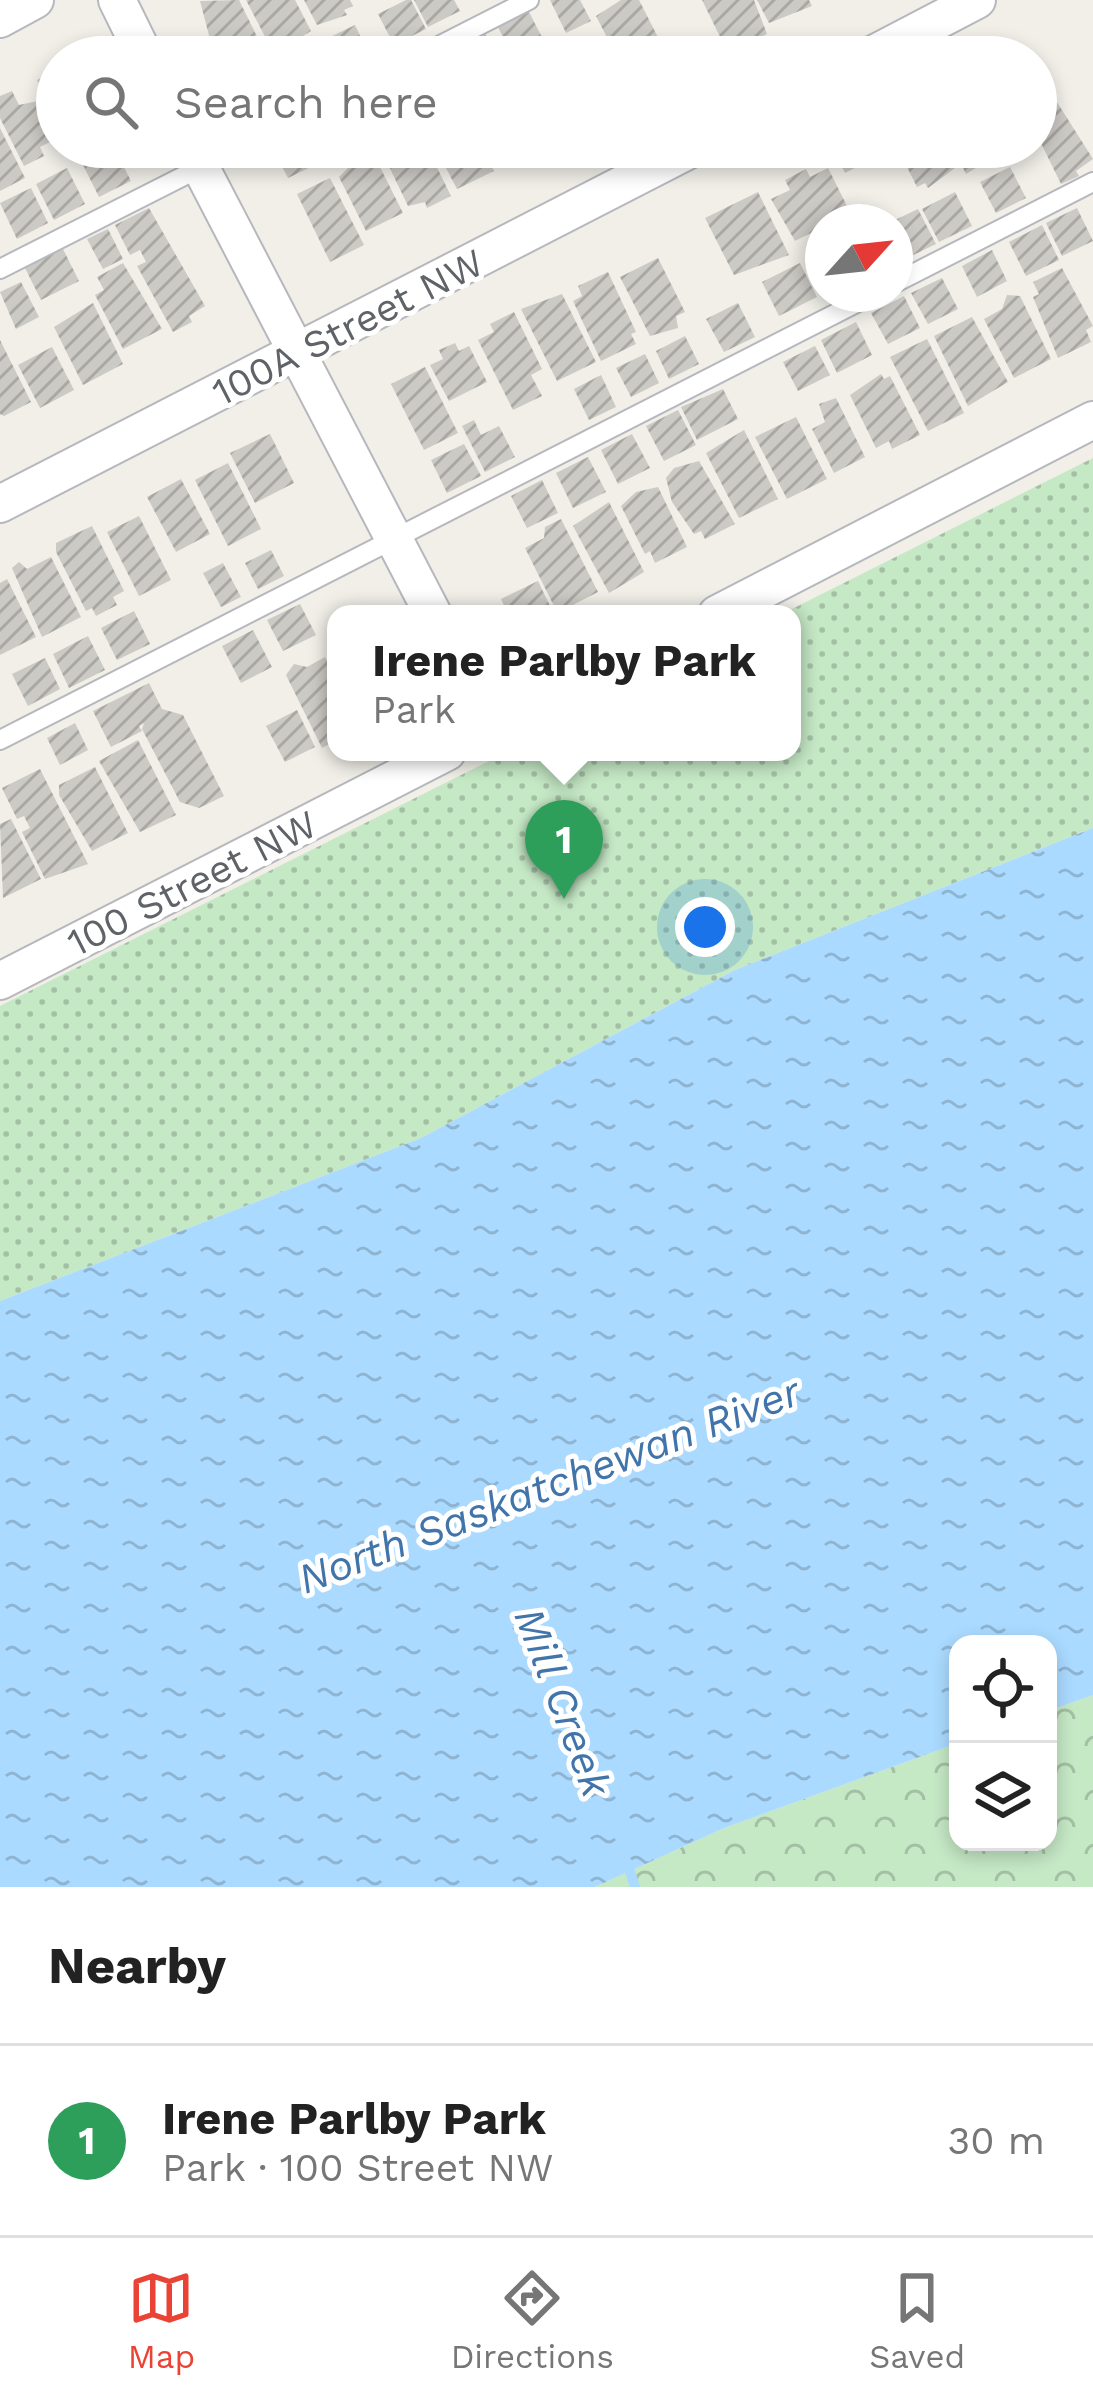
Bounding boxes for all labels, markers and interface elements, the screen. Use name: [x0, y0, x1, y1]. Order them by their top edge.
search box: [36, 36, 1057, 168]
icon: search: [78, 69, 144, 135]
text: Search here: [174, 76, 438, 129]
north arrow: [805, 204, 913, 312]
street label: 100A Street NW: [205, 239, 491, 415]
popup: [327, 605, 801, 761]
text: Irene Parlby Park: [372, 634, 756, 687]
text: Park: [372, 687, 456, 732]
pin: 1: [525, 800, 603, 899]
street label: 100 Street NW: [60, 801, 324, 965]
your location: [675, 897, 735, 957]
water label: North Saskatchewan River: [291, 1366, 809, 1604]
water label: Mill Creek: [505, 1600, 622, 1805]
map controls: [949, 1635, 1057, 1851]
button: locate: [949, 1635, 1057, 1743]
button: layers: [949, 1743, 1057, 1851]
text: Nearby: [48, 1936, 226, 1995]
text: Irene Parlby Park: [162, 2092, 546, 2145]
text: 1: [79, 2118, 95, 2163]
text: 30 m: [948, 2118, 1045, 2163]
text: Park · 100 Street NW: [162, 2145, 553, 2190]
tab: Map: [128, 2265, 195, 2376]
tab: Directions: [451, 2265, 614, 2376]
tab: Saved: [869, 2265, 965, 2376]

